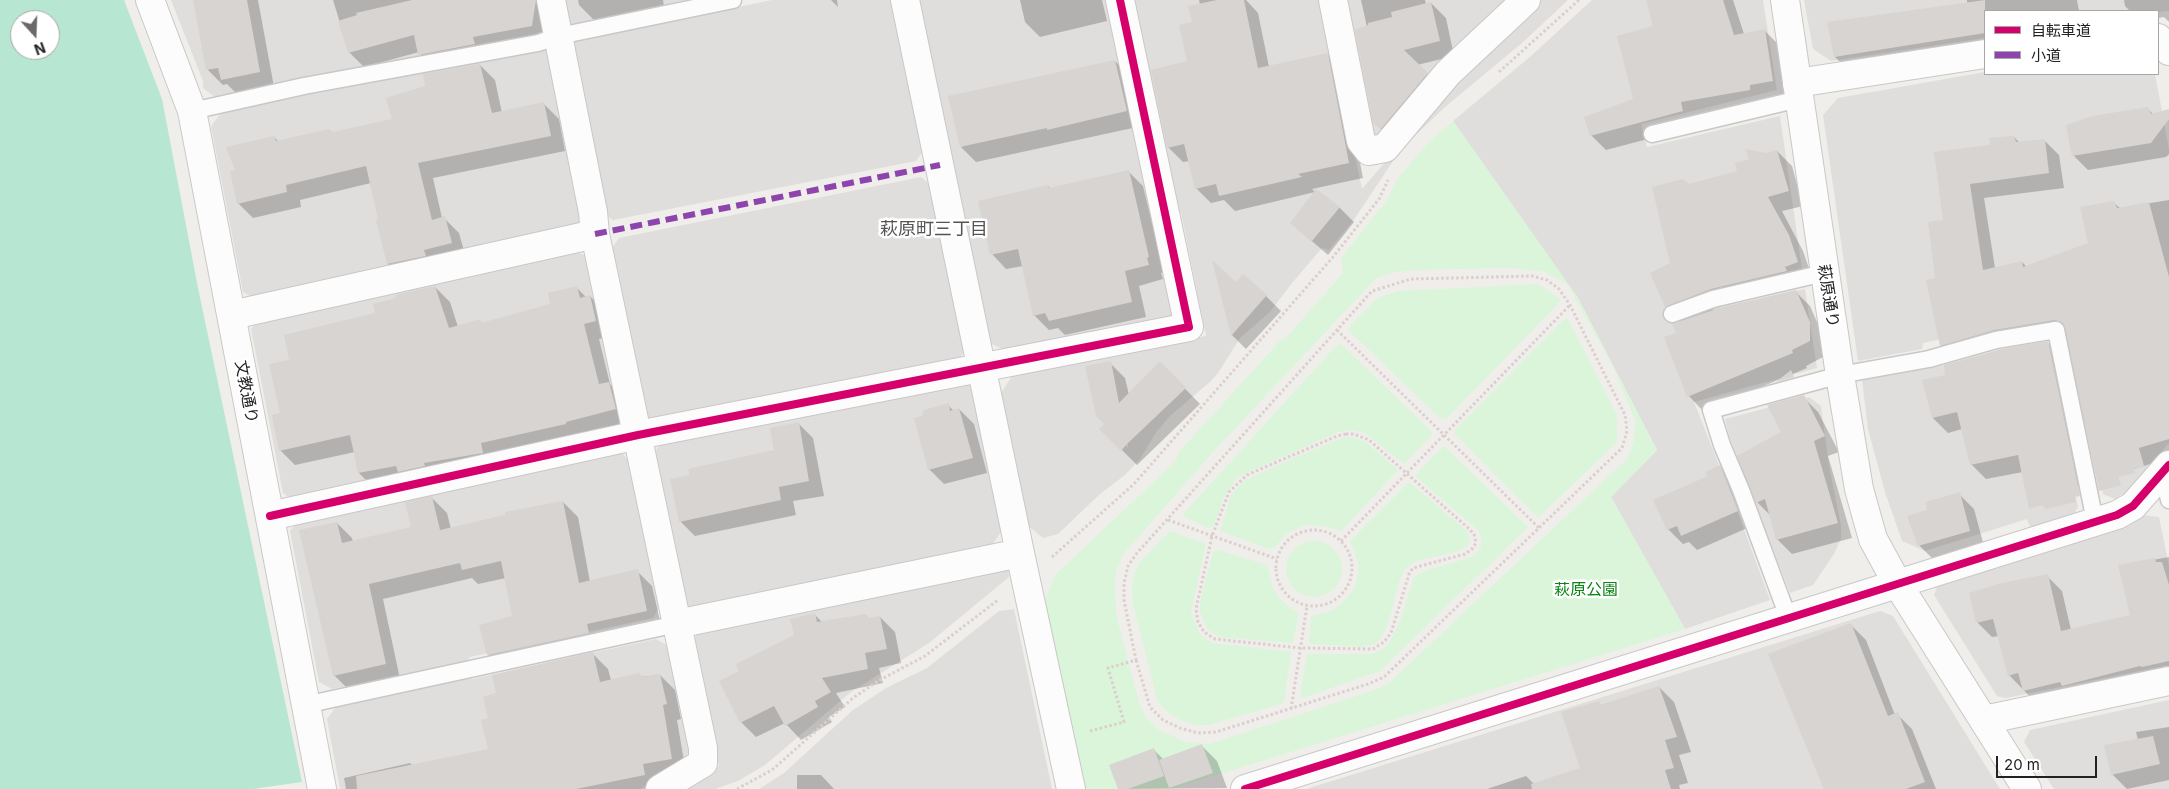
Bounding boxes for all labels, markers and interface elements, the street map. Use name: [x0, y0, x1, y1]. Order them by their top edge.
north arrow: [10, 10, 60, 60]
legend: [1984, 10, 2159, 75]
text: 自転車道: [2031, 21, 2091, 40]
text: N: [32, 39, 48, 58]
text: 小道: [2031, 46, 2061, 65]
district label: 萩原町三丁目: [880, 219, 988, 241]
street label: 萩原通り: [1814, 263, 1842, 329]
street label: 文教通り: [230, 359, 262, 425]
park label: 萩原公園: [1554, 580, 1618, 600]
scale bar: [1999, 746, 2100, 778]
text: 20 m: [2004, 755, 2040, 774]

